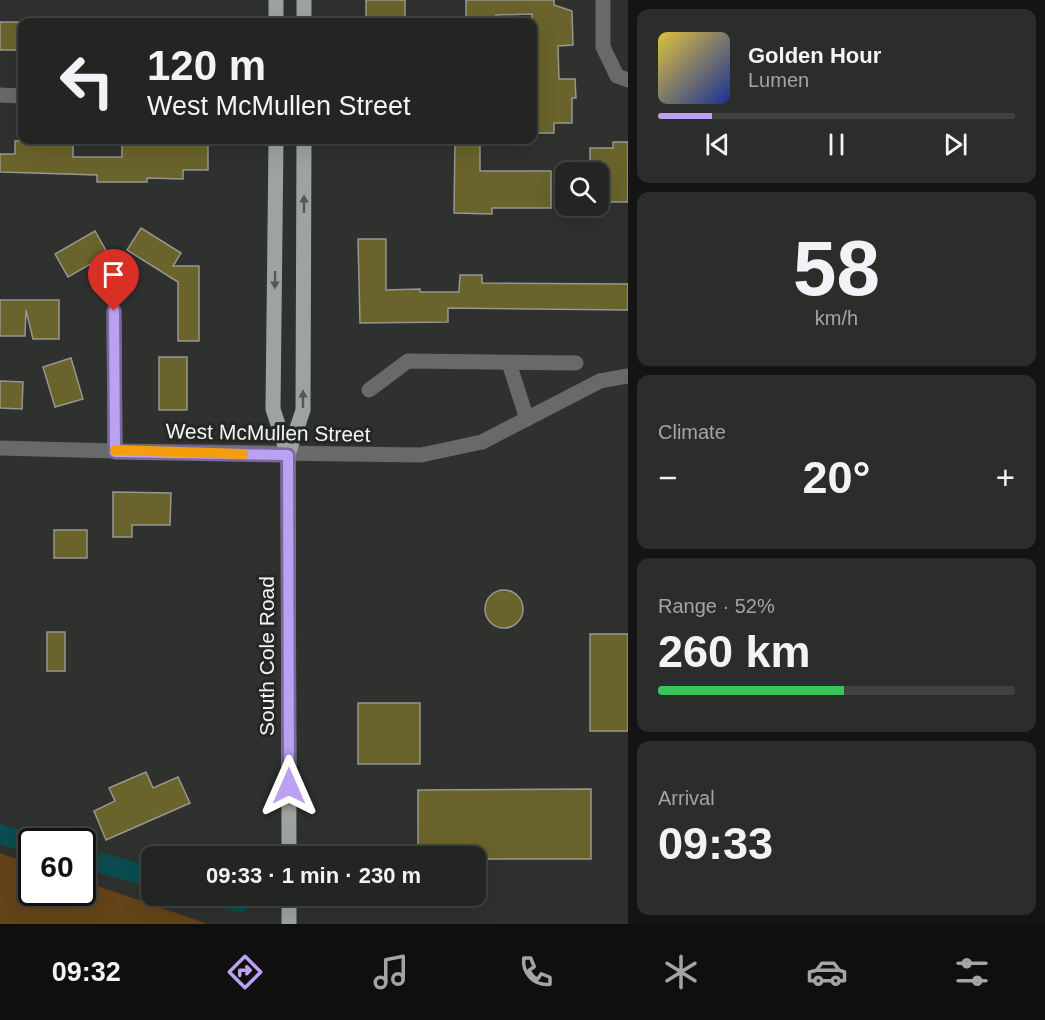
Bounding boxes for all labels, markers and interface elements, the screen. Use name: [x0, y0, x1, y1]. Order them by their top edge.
icon: left: [48, 42, 126, 120]
text: 120 m: [147, 42, 266, 89]
text: Golden Hour: [748, 43, 881, 68]
text: Lumen: [748, 69, 809, 91]
text: West McMullen Street: [147, 91, 411, 121]
icon: previous: [701, 128, 734, 161]
icon: pause: [820, 128, 853, 161]
icon: next: [939, 128, 972, 161]
map controls: [555, 162, 609, 216]
button: search: [555, 162, 609, 216]
one-way arrow: [299, 194, 309, 213]
text: 58: [793, 224, 880, 312]
pin: [88, 249, 139, 311]
icon: arrive: [97, 258, 130, 291]
one-way arrow: [270, 271, 279, 290]
text: km/h: [815, 307, 858, 329]
one-way arrow: [298, 389, 308, 408]
street label: West McMullen Street: [165, 419, 371, 446]
text: Climate: [658, 421, 726, 443]
text: 20°: [802, 452, 871, 503]
text: −: [658, 459, 677, 496]
text: +: [996, 459, 1015, 496]
street label: South Cole Road: [255, 576, 278, 736]
text: Range · 52%: [658, 595, 775, 617]
text: 260 km: [658, 626, 811, 677]
position arrow: [257, 754, 321, 818]
text: Arrival: [658, 787, 715, 809]
text: 09:33: [658, 818, 773, 869]
speed limit sign: 60: [18, 828, 96, 906]
text: 09:33 · 1 min · 230 m: [206, 863, 421, 888]
icon: directions: [224, 951, 266, 993]
icon: music: [370, 951, 412, 993]
icon: phone: [515, 951, 557, 993]
icon: climate: [660, 951, 702, 993]
icon: car: [806, 951, 848, 993]
icon: filters: [951, 951, 993, 993]
text: 09:32: [52, 957, 121, 987]

